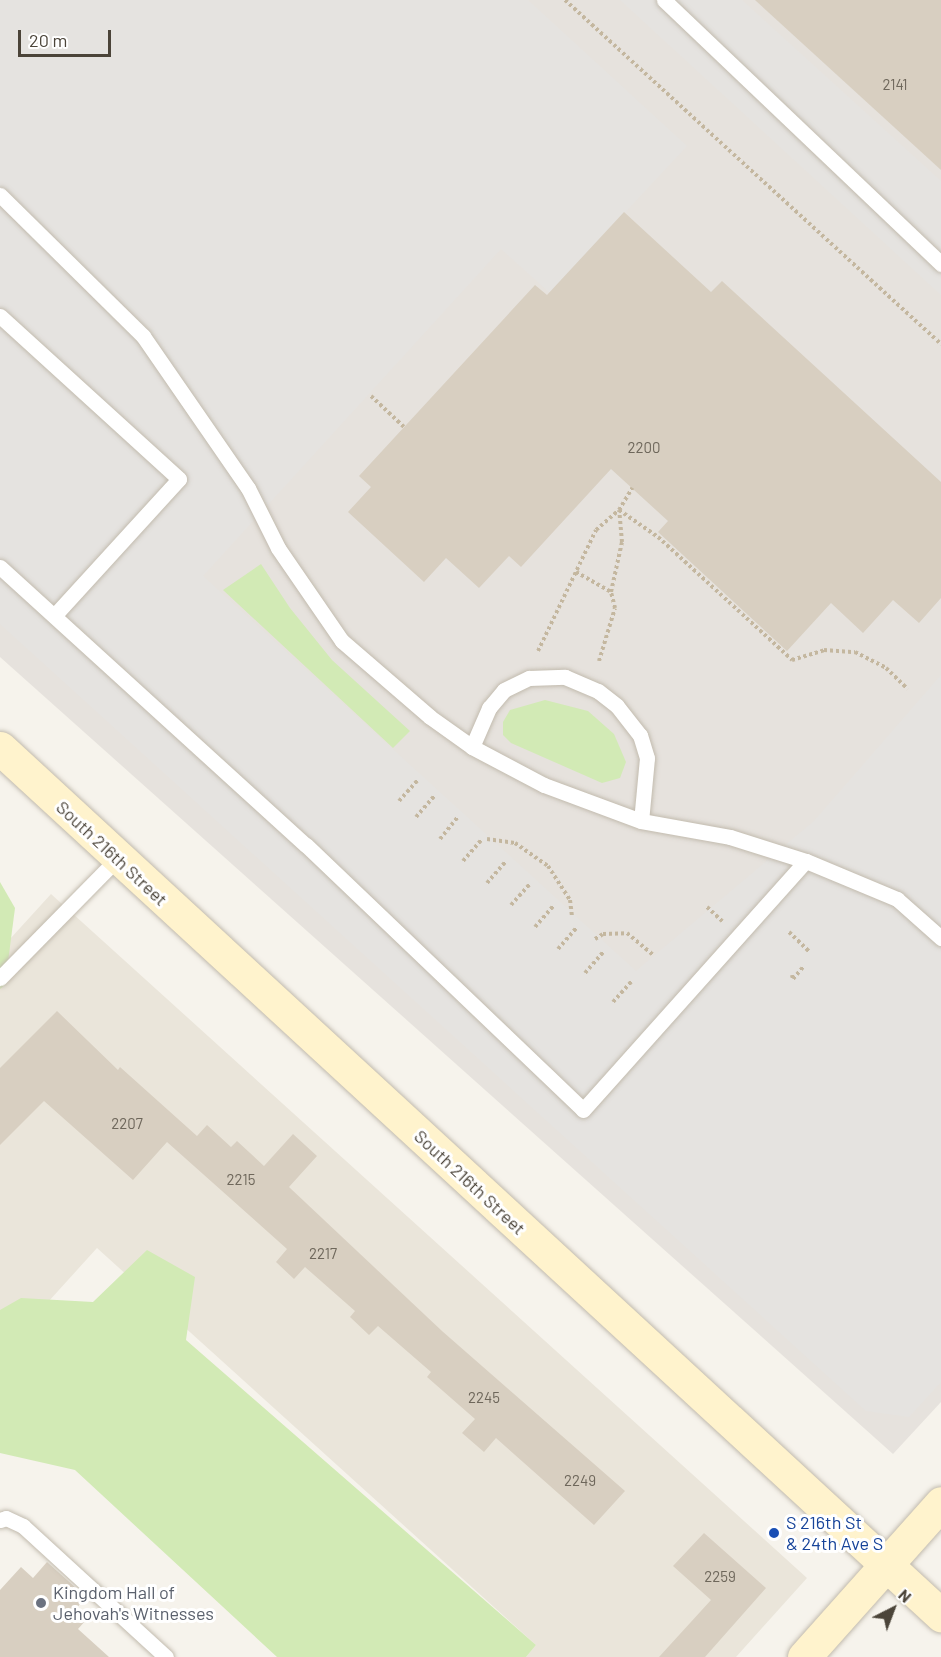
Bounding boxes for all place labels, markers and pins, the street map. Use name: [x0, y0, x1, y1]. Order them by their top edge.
place label: S 216th St & 24th Ave S: [786, 1512, 883, 1555]
marker: S 216th St & 24th Ave S: [767, 1526, 781, 1540]
place label: Kingdom Hall of Jehovah's Witnesses: [53, 1582, 214, 1624]
marker: Kingdom Hall of Jehovah's Witnesses: [34, 1596, 48, 1610]

